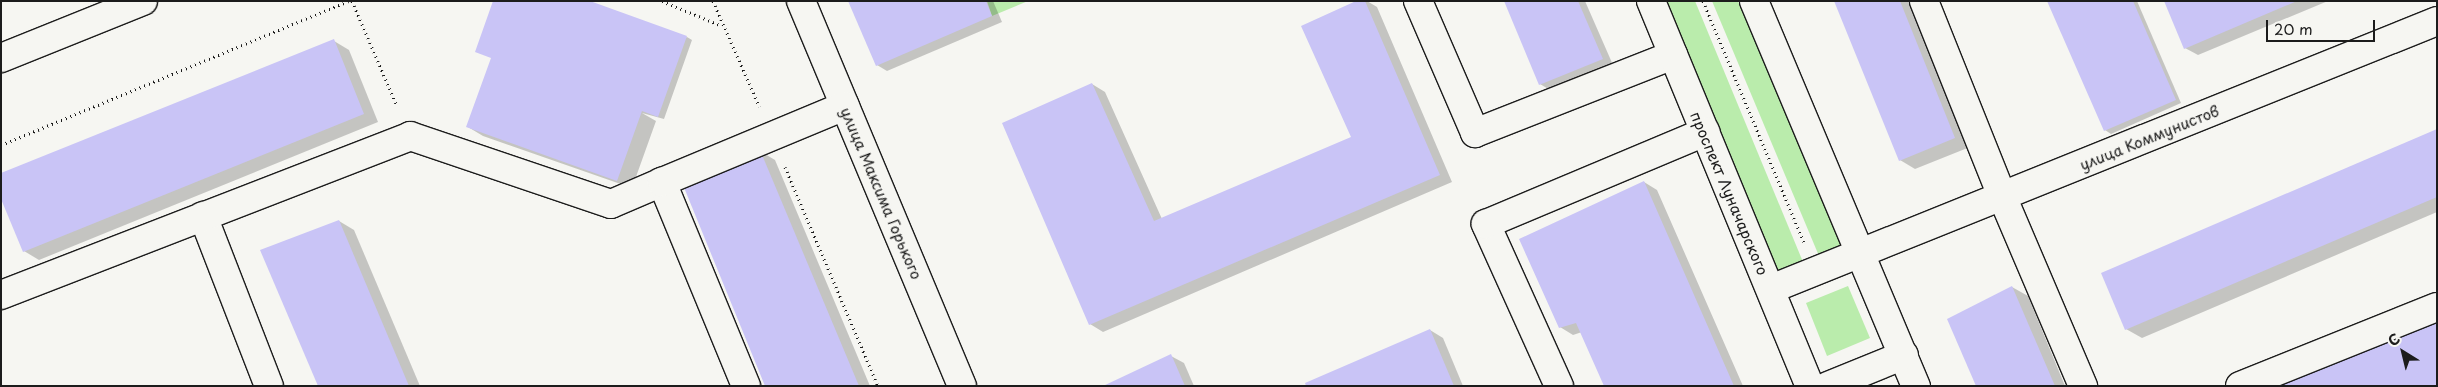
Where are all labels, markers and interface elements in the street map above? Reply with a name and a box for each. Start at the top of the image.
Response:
scale bar [2268,10,2377,42]
text: 20 m [2274,17,2313,40]
street label: улица Коммунистов [2076,101,2222,173]
street label: улица Максима Горького [837,103,927,283]
street label: проспект Луначарского [1687,108,1773,278]
north arrow [2378,327,2428,377]
text: С [2383,328,2404,351]

